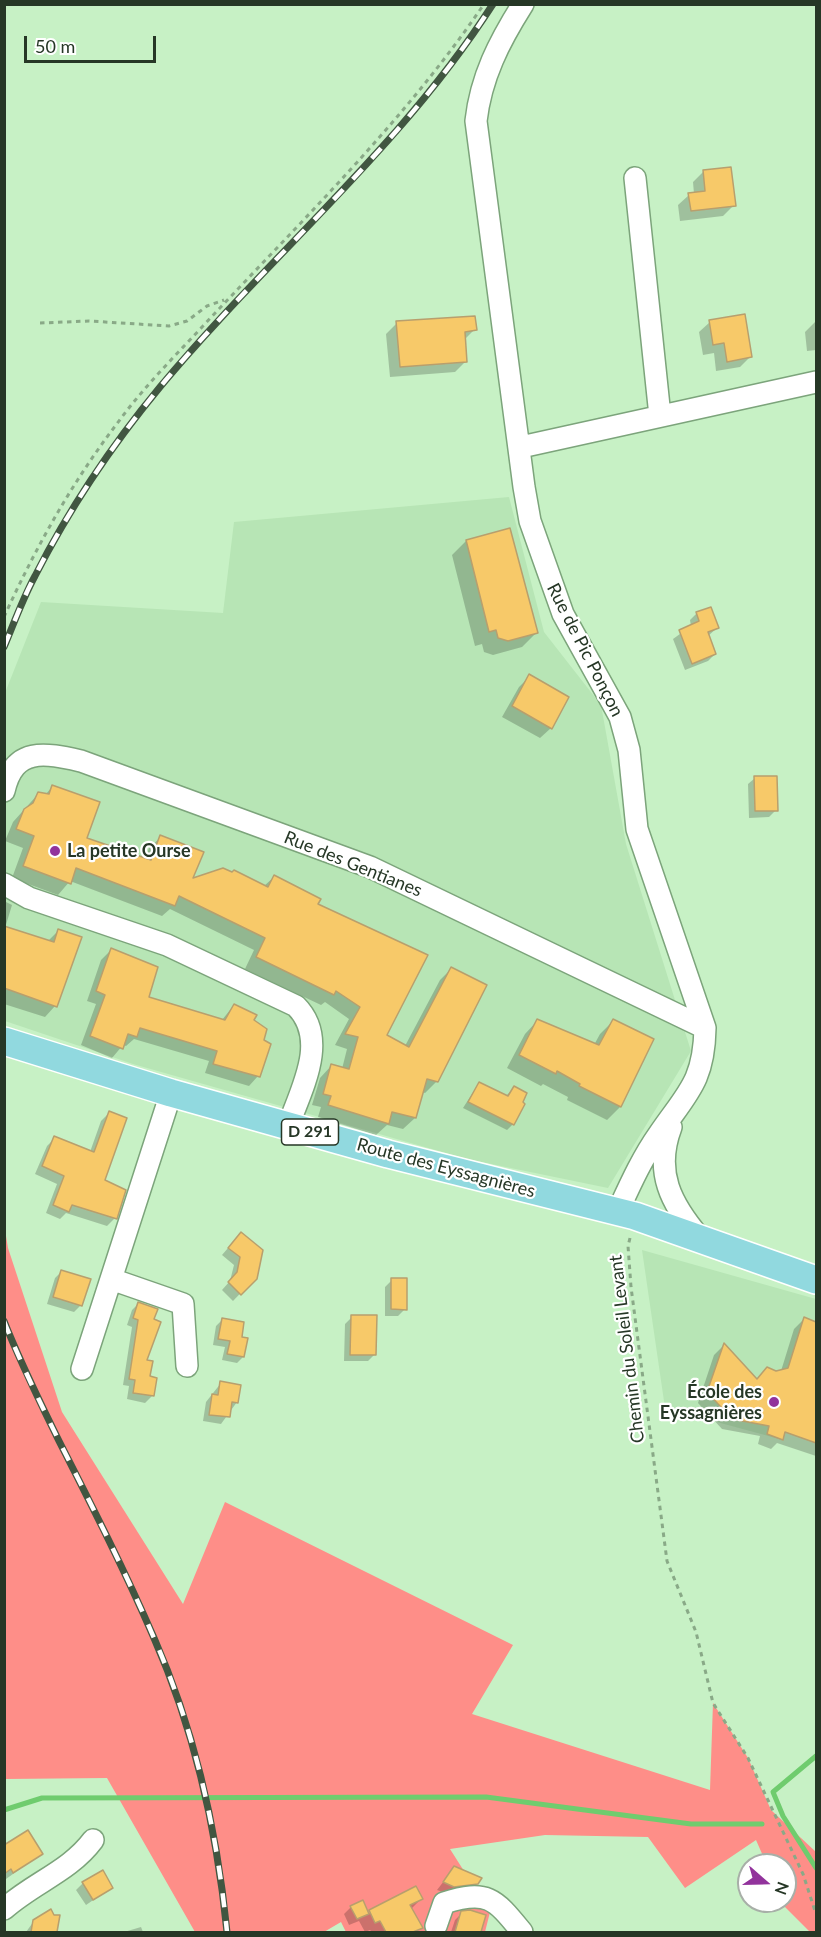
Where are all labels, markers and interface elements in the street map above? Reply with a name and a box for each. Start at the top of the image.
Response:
scale bar [27,24,159,62]
text: 50 m [35,35,75,57]
street label: Rue de Pic Ponçon [542,580,628,720]
street label: Rue des Gentianes [281,826,425,902]
place label: La petite Ourse [67,840,191,862]
marker: La petite Ourse [48,844,62,858]
road number: D 291 [282,1119,338,1145]
street label: Route des Eyssagnières [354,1134,538,1202]
street label: Chemin du Soleil Levant [605,1254,649,1444]
place label: École des Eyssagnières [660,1381,762,1424]
marker: École des Eyssagnières [767,1395,781,1409]
north arrow [737,1853,797,1913]
text: N [771,1880,794,1898]

